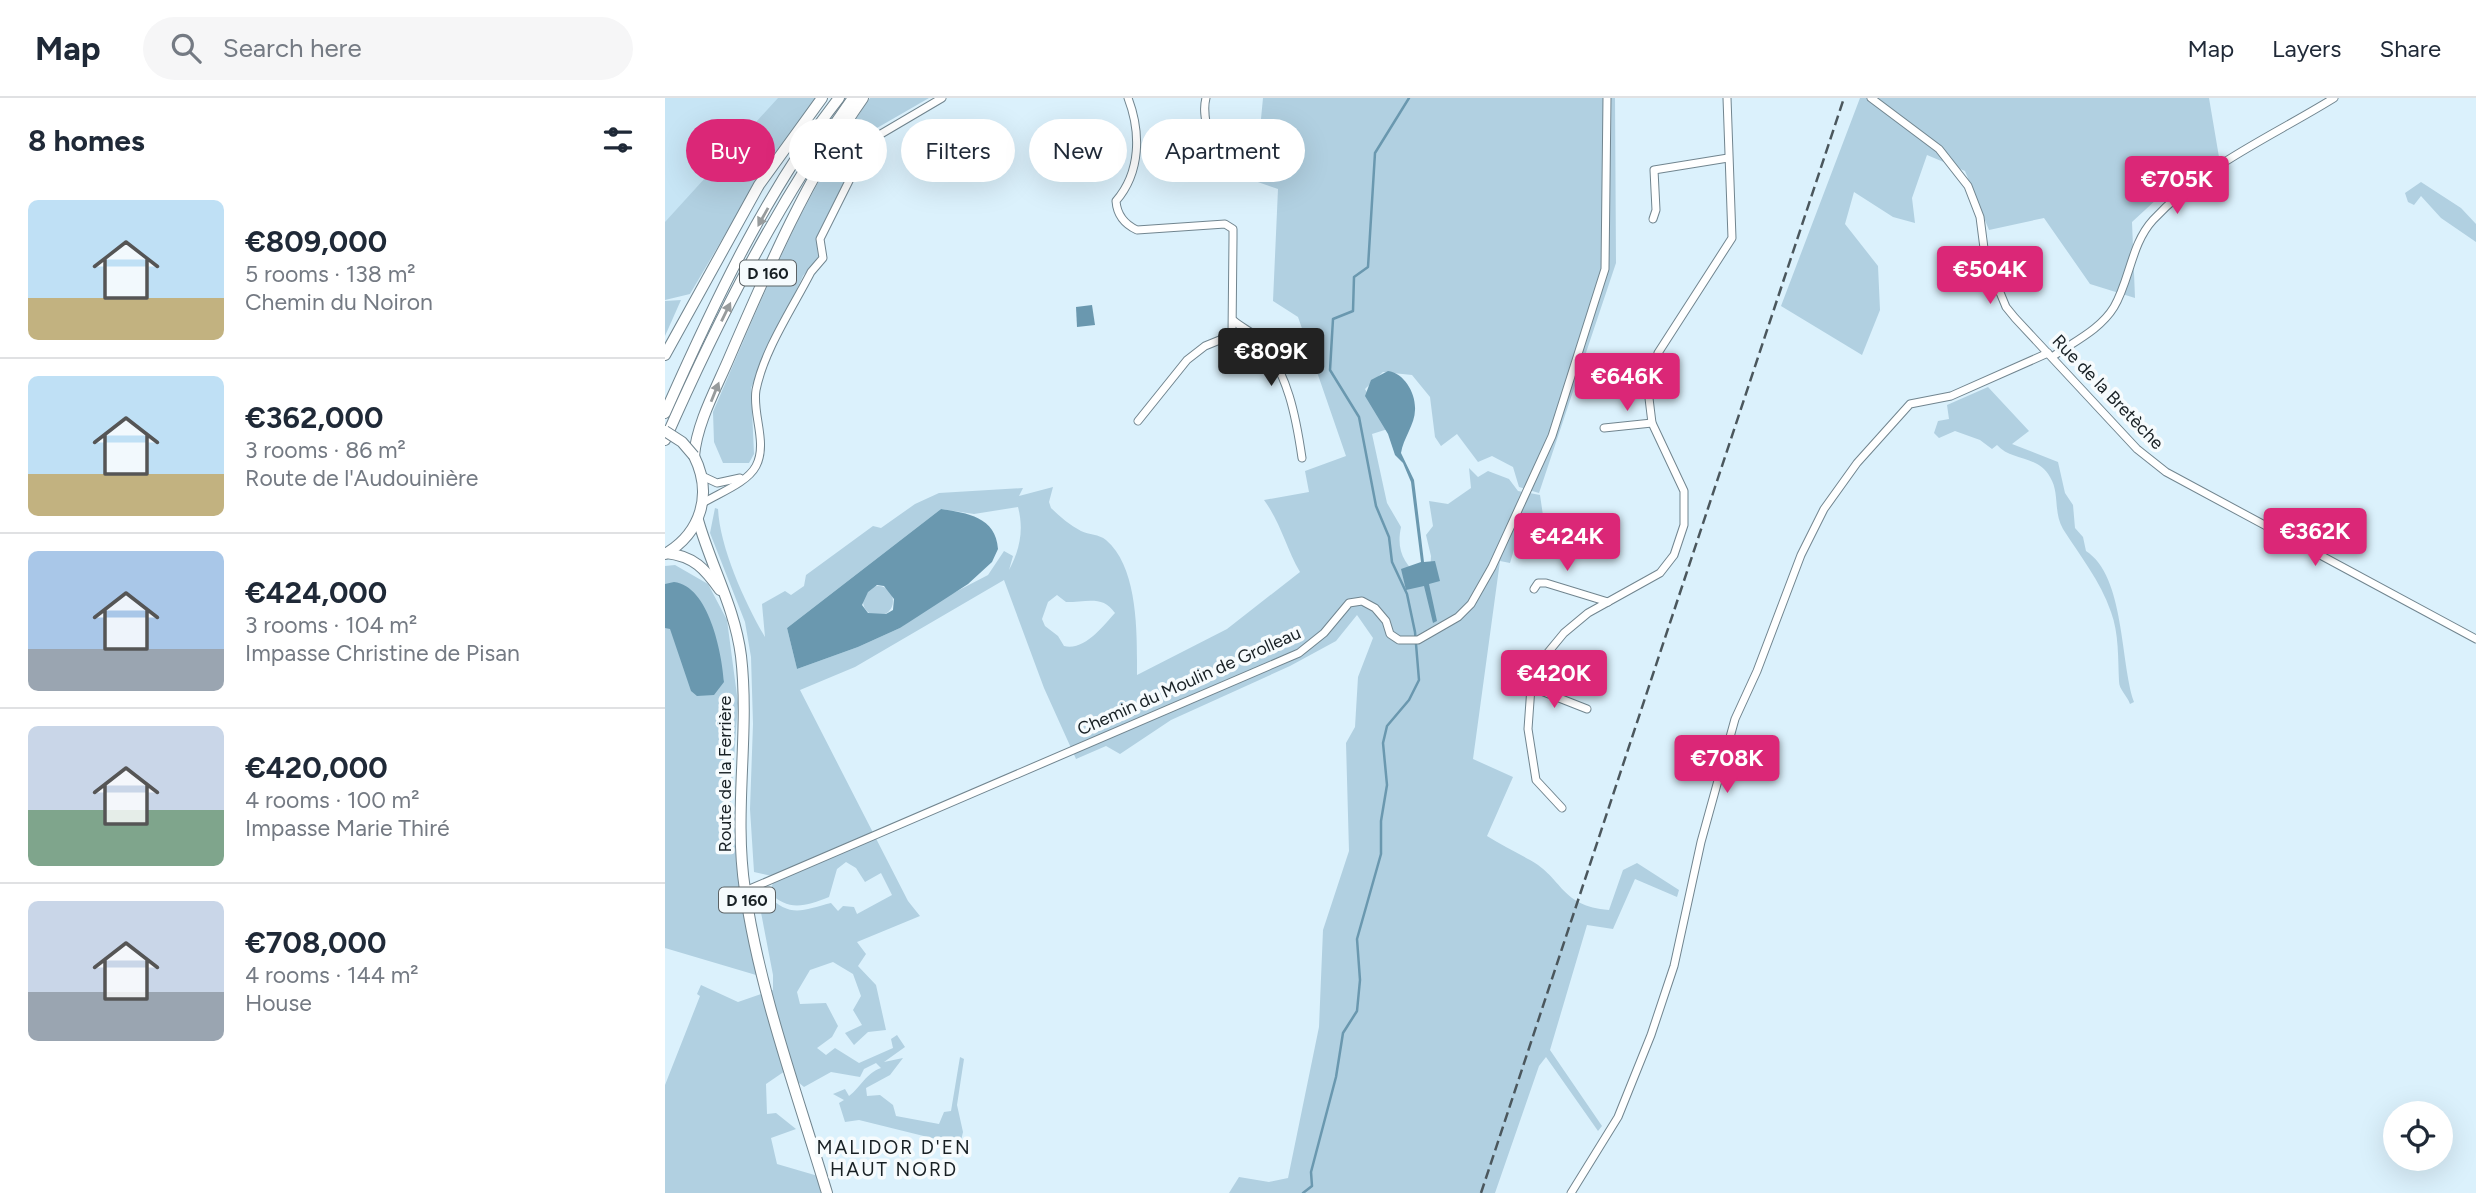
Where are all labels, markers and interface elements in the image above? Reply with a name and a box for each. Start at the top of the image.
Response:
search box [143,17,633,80]
text: Map [35,29,101,68]
icon: search [167,29,205,67]
text: Search here [223,32,362,64]
text: Map [2187,34,2234,63]
text: Layers [2272,34,2341,63]
text: Share [2379,34,2441,63]
chip: Buy [686,119,775,182]
chip: Rent [789,119,887,182]
chip: Filters [901,119,1015,182]
chip: New [1029,119,1127,182]
chip: Apartment [1141,119,1305,182]
icon: filters [599,121,637,159]
text: 8 homes [28,122,145,159]
pin: €705K [2128,156,2226,216]
text: €705K [2141,165,2213,193]
one-way arrow [757,208,769,227]
text: €809,000 [245,223,387,260]
icon: home [84,228,168,312]
pin: €504K [1941,246,2039,306]
text: €504K [1953,255,2027,283]
text: 5 rooms · 138 m² [245,260,416,288]
road number: D 160 [740,260,796,286]
text: Chemin du Noiron [245,288,433,316]
one-way arrow [721,302,732,322]
pin: €809K [1222,328,1320,388]
street label: Rue de la Bretèche [2048,330,2169,454]
text: €809K [1234,337,1308,365]
pin: €646K [1578,354,1676,413]
text: €646K [1591,362,1663,390]
one-way arrow [710,381,721,402]
text: €362,000 [245,399,383,436]
icon: home [84,404,168,488]
text: 3 rooms · 86 m² [245,436,406,464]
text: Route de l'Audouinière [245,464,478,492]
pin: €362K [2266,508,2364,568]
pin: €424K [1518,514,1616,573]
text: €362K [2280,517,2350,545]
text: €424K [1530,522,1604,550]
text: €424,000 [245,574,387,611]
icon: home [84,579,168,663]
text: 3 rooms · 104 m² [245,611,417,639]
street label: Chemin du Moulin de Grolleau [1074,622,1304,740]
text: Impasse Christine de Pisan [245,639,520,667]
pin: €420K [1505,650,1603,710]
text: €420K [1517,659,1591,687]
street label: Route de la Ferrière [714,695,736,852]
pin: €708K [1678,736,1776,795]
text: €708K [1690,744,1764,772]
text: €420,000 [245,749,388,786]
icon: home [84,754,168,838]
text: 4 rooms · 100 m² [245,786,419,814]
text: Impasse Marie Thiré [245,814,450,842]
road number: D 160 [719,888,775,912]
text: €708,000 [245,924,386,961]
icon: home [84,929,168,1013]
text: 4 rooms · 144 m² [245,961,419,989]
text: House [245,989,312,1017]
map controls [2383,1101,2453,1171]
button: locate [2383,1101,2453,1171]
district label: MALIDOR D'EN HAUT NORD [816,1136,972,1181]

